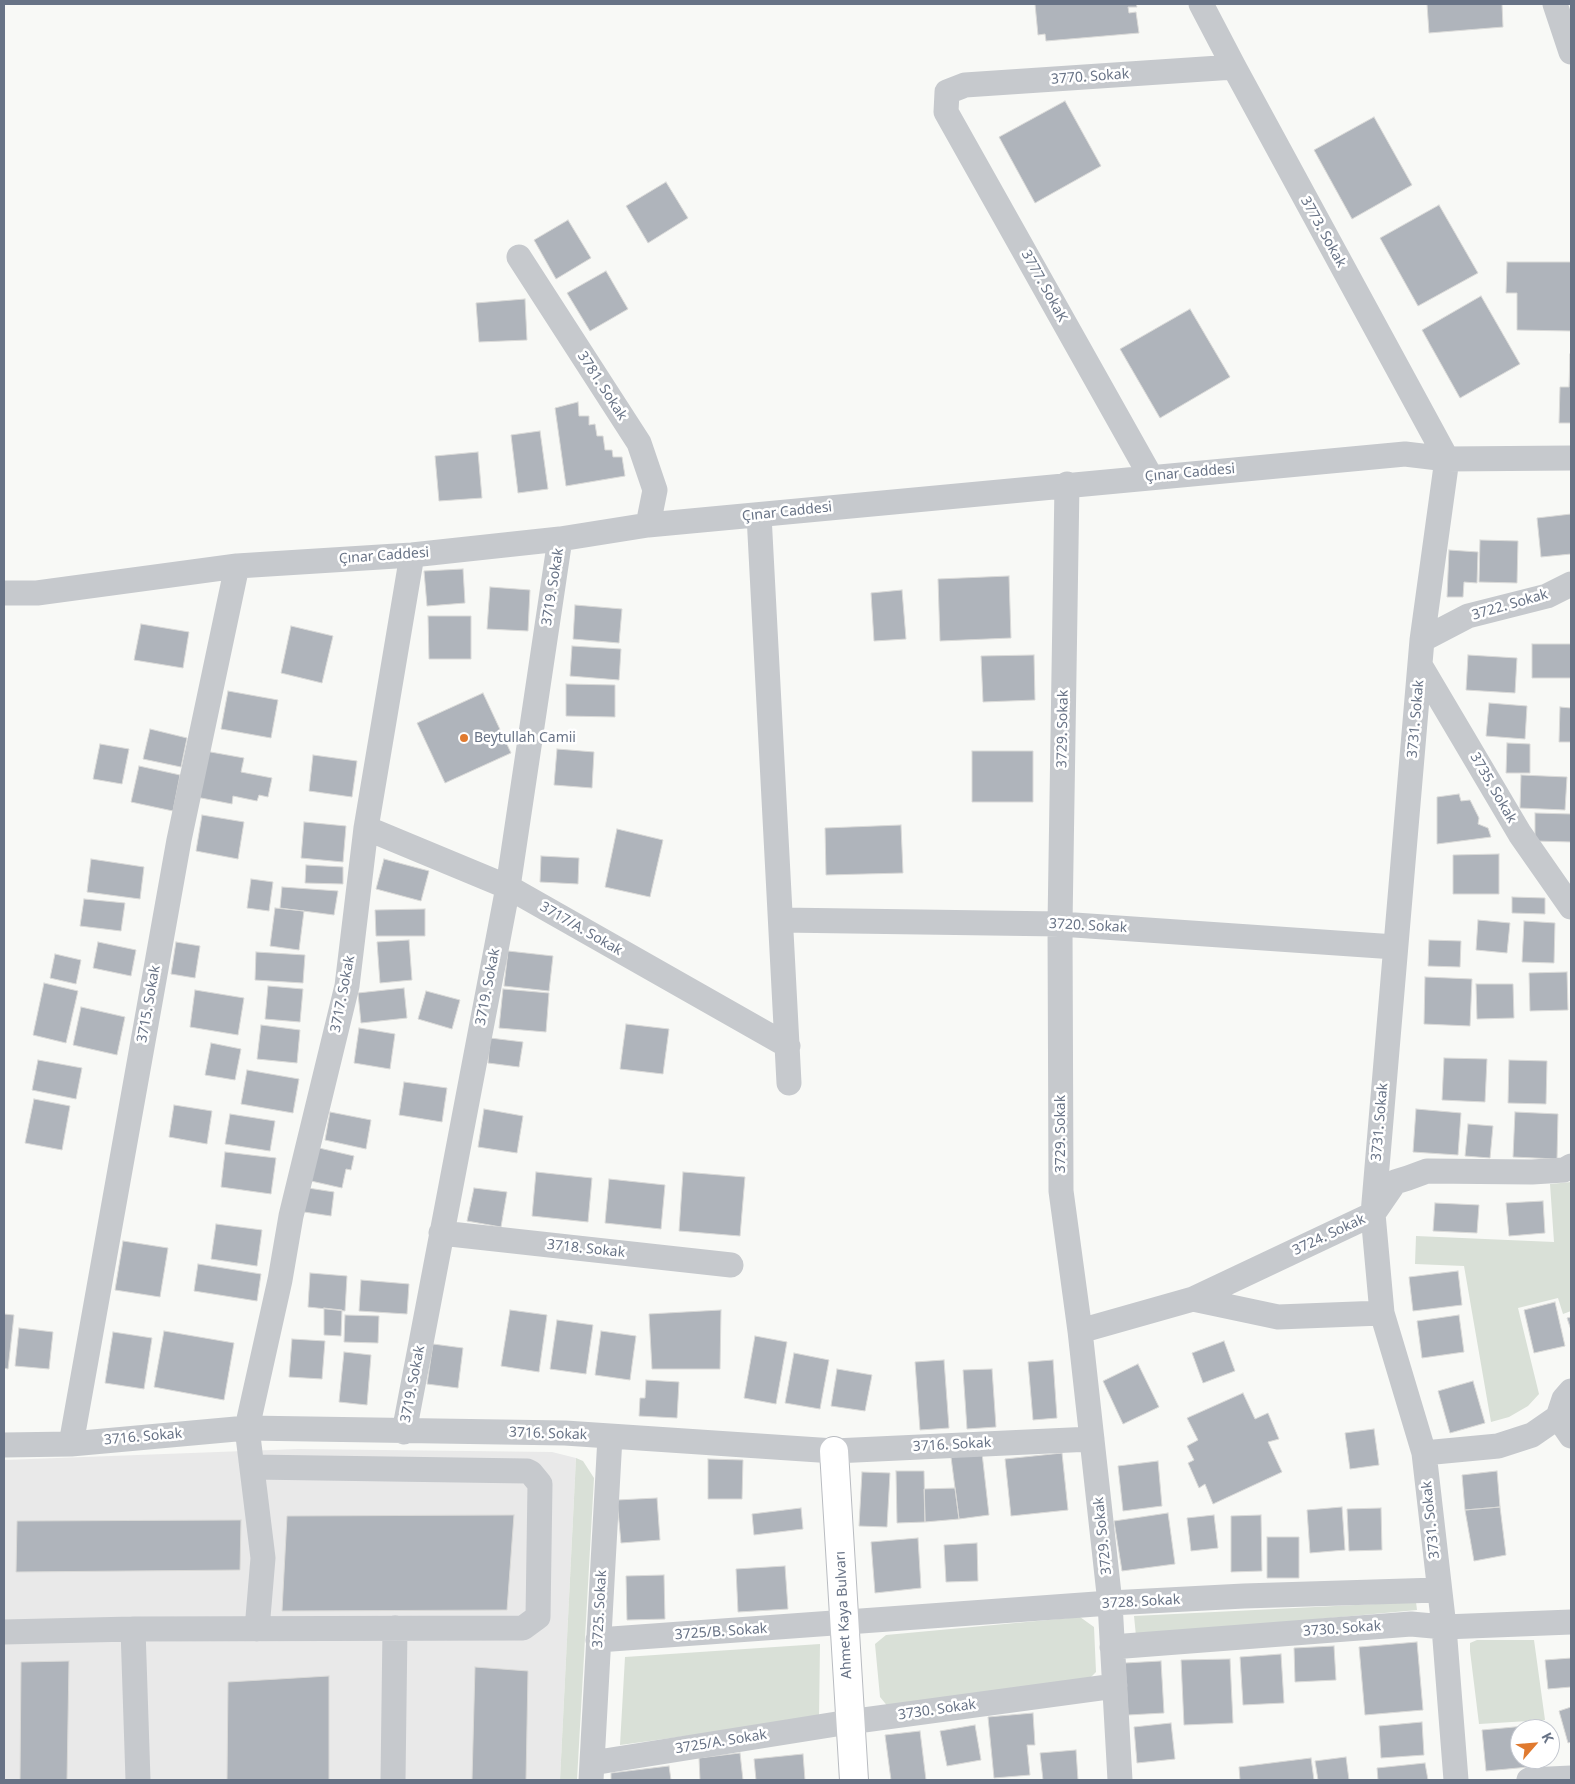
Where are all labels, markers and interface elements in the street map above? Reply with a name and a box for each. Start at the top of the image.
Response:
street label: 3770. Sokak [1050,66,1130,88]
street label: 3773. Sokak [1297,194,1349,270]
street label: 3777. SokaK [1017,247,1071,325]
street label: 3781. Sokak [574,349,630,423]
street label: Çınar Caddesi [1144,461,1236,485]
street label: Çınar Caddesi [741,499,833,525]
street label: Çınar Caddesi [338,544,430,568]
street label: 3719. Sokak [539,547,567,627]
street label: 3722. Sokak [1470,586,1550,624]
street label: 3731. Sokak [1404,679,1428,759]
street label: 3729. Sokak [1054,690,1072,768]
place label: Beytullah Camii [474,730,576,746]
marker: Beytullah Camii [458,732,470,744]
street label: 3735. Sokak [1466,750,1520,826]
street label: 3717/A. Sokak [537,899,625,959]
street label: 3720. Sokak [1048,916,1128,936]
street label: 3719. Sokak [472,947,504,1027]
street label: 3717. Sokak [327,954,359,1034]
street label: 3715. Sokak [134,964,164,1044]
street label: 3731. Sokak [1368,1082,1392,1162]
street label: 3729. Sokak [1053,1095,1069,1173]
street label: 3724. Sokak [1290,1211,1368,1259]
street label: 3718. Sokak [546,1237,626,1261]
street label: 3719. Sokak [397,1344,429,1424]
street label: 3716. Sokak [509,1424,587,1444]
street label: 3716. Sokak [103,1425,183,1449]
street label: 3716. Sokak [912,1435,992,1455]
street label: 3731. Sokak [1419,1480,1443,1560]
street label: 3729. Sokak [1091,1496,1115,1576]
street label: Ahmet Kaya Bulvarı [832,1551,856,1679]
street label: 3725. Sokak [590,1569,610,1649]
street label: 3728. Sokak [1101,1592,1181,1612]
street label: 3730. Sokak [1302,1618,1382,1640]
street label: 3725/B. Sokak [674,1620,768,1644]
street label: 3730. Sokak [897,1696,977,1724]
north arrow [1510,1719,1560,1769]
street label: 3725/A. Sokak [674,1726,768,1758]
text: K [1537,1729,1558,1746]

